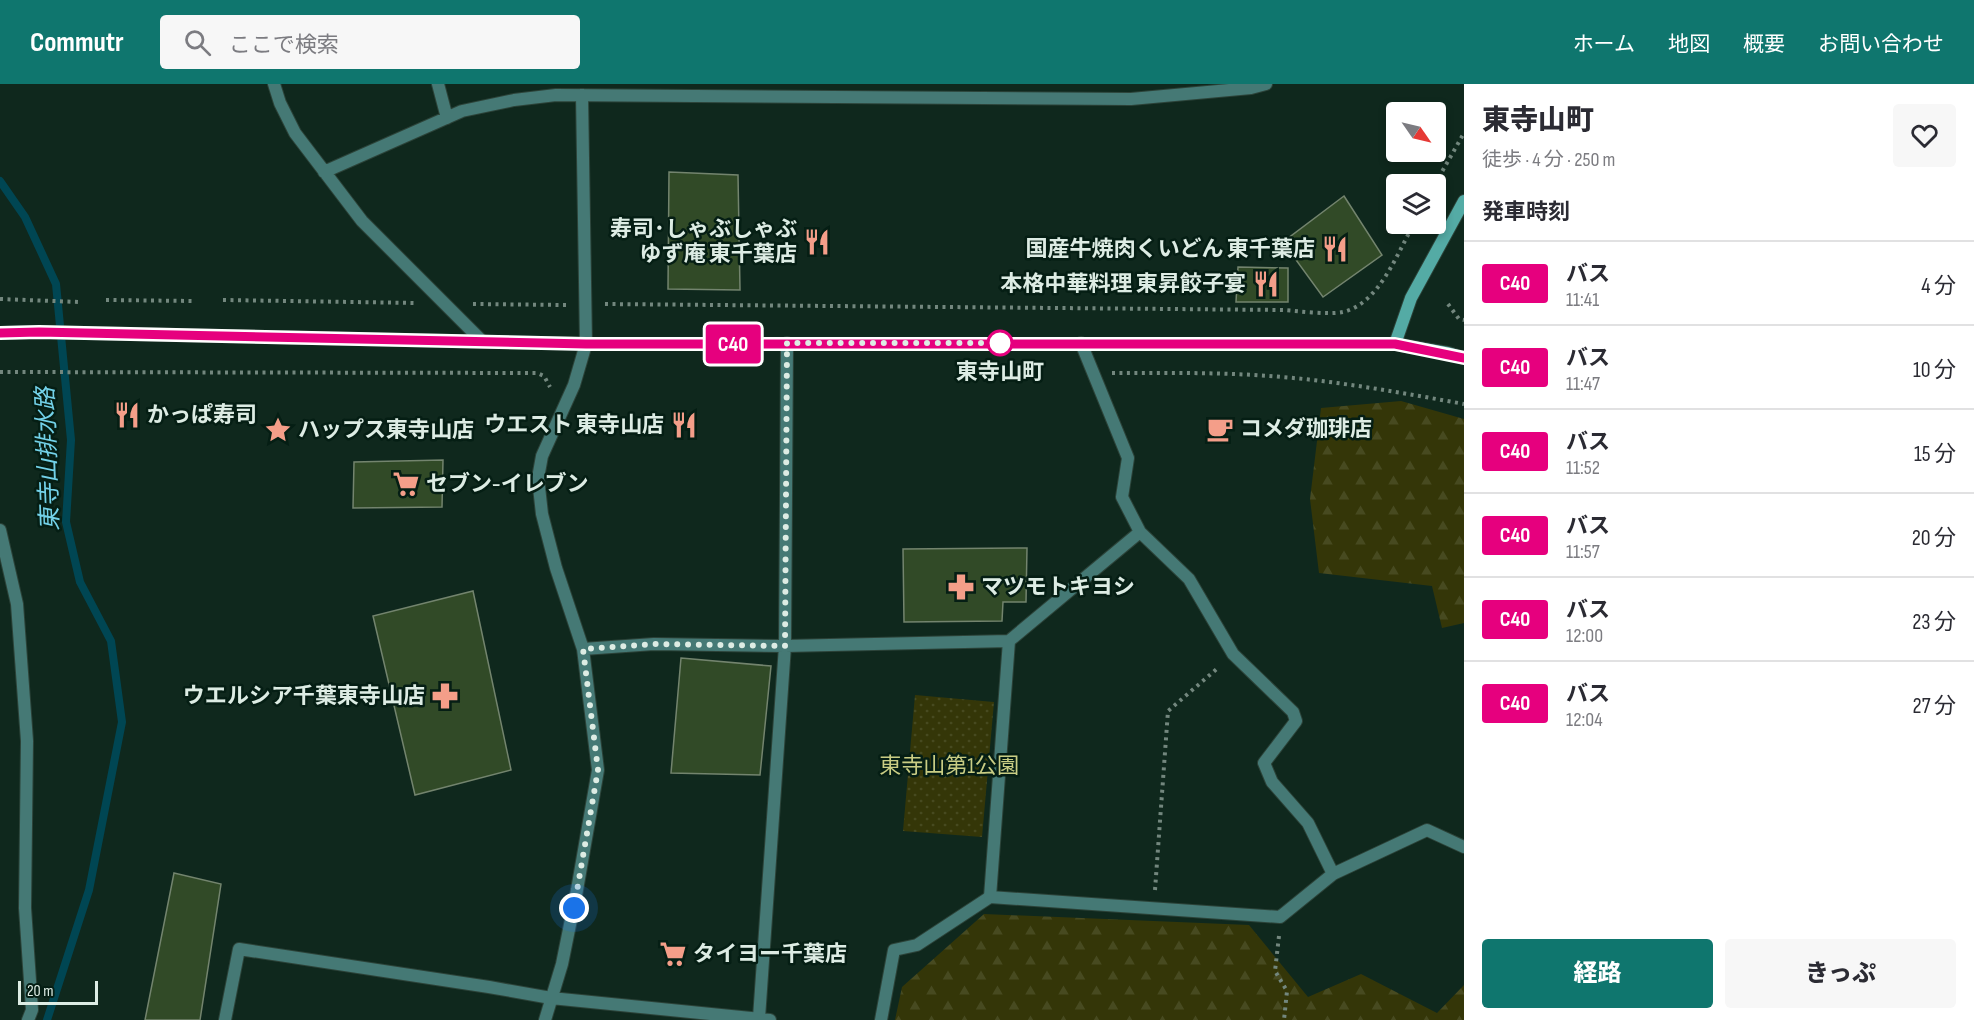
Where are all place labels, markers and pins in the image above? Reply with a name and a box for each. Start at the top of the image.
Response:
place label: 寿司･しゃぶしゃぶ ゆず庵 東千葉店 [610,216,797,268]
restaurant icon: 寿司･しゃぶしゃぶ ゆず庵 東千葉店 [802,227,832,257]
restaurant icon: 国産牛焼肉くいどん 東千葉店 [1320,234,1350,264]
place label: 国産牛焼肉くいどん 東千葉店 [1026,236,1315,263]
restaurant icon: 本格中華料理 東昇餃子宴 [1251,269,1281,299]
place label: 本格中華料理 東昇餃子宴 [1001,271,1246,298]
marker: 東寺山町 [987,330,1013,356]
place label: 東寺山町 [956,359,1044,386]
restaurant icon: かっぱ寿司 [112,400,142,430]
place label: かっぱ寿司 [147,402,257,429]
restaurant icon: ウエスト 東寺山店 [669,410,699,440]
place label: ウエスト 東寺山店 [485,412,664,439]
cafe icon: コメダ珈琲店 [1205,414,1235,444]
place icon: ハップス東寺山店 [263,415,293,445]
place label: コメダ珈琲店 [1240,416,1372,443]
place label: ハップス東寺山店 [298,417,474,444]
supermarket icon: セブン-イレブン [391,469,421,499]
place label: セブン-イレブン [426,471,588,498]
pharmacy icon: マツモトキヨシ [946,572,976,602]
place label: マツモトキヨシ [981,574,1135,601]
pharmacy icon: ウエルシア千葉東寺山店 [430,681,460,711]
place label: ウエルシア千葉東寺山店 [183,683,425,710]
supermarket icon: タイヨー千葉店 [658,939,688,969]
place label: タイヨー千葉店 [693,941,847,968]

